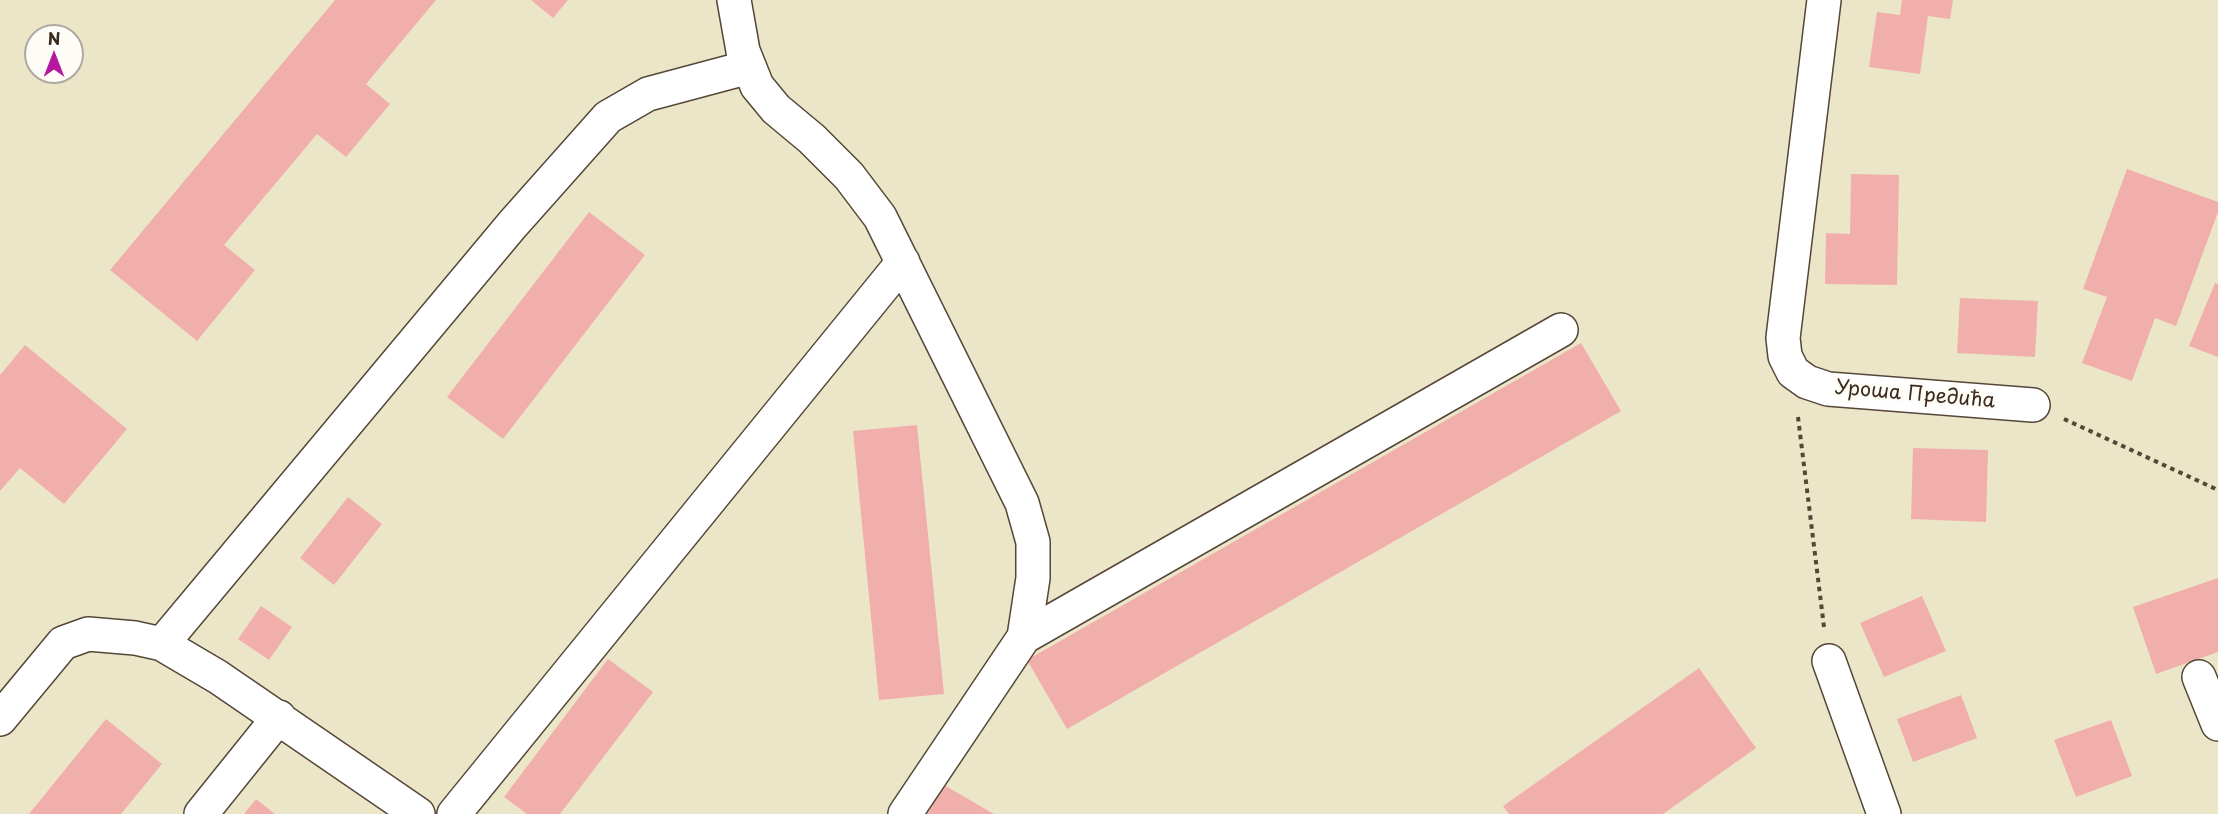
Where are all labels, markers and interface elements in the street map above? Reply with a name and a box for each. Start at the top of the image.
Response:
north arrow [24,24,84,84]
text: N [48,26,60,50]
street label: Уроша Предића [1834,376,1996,414]

